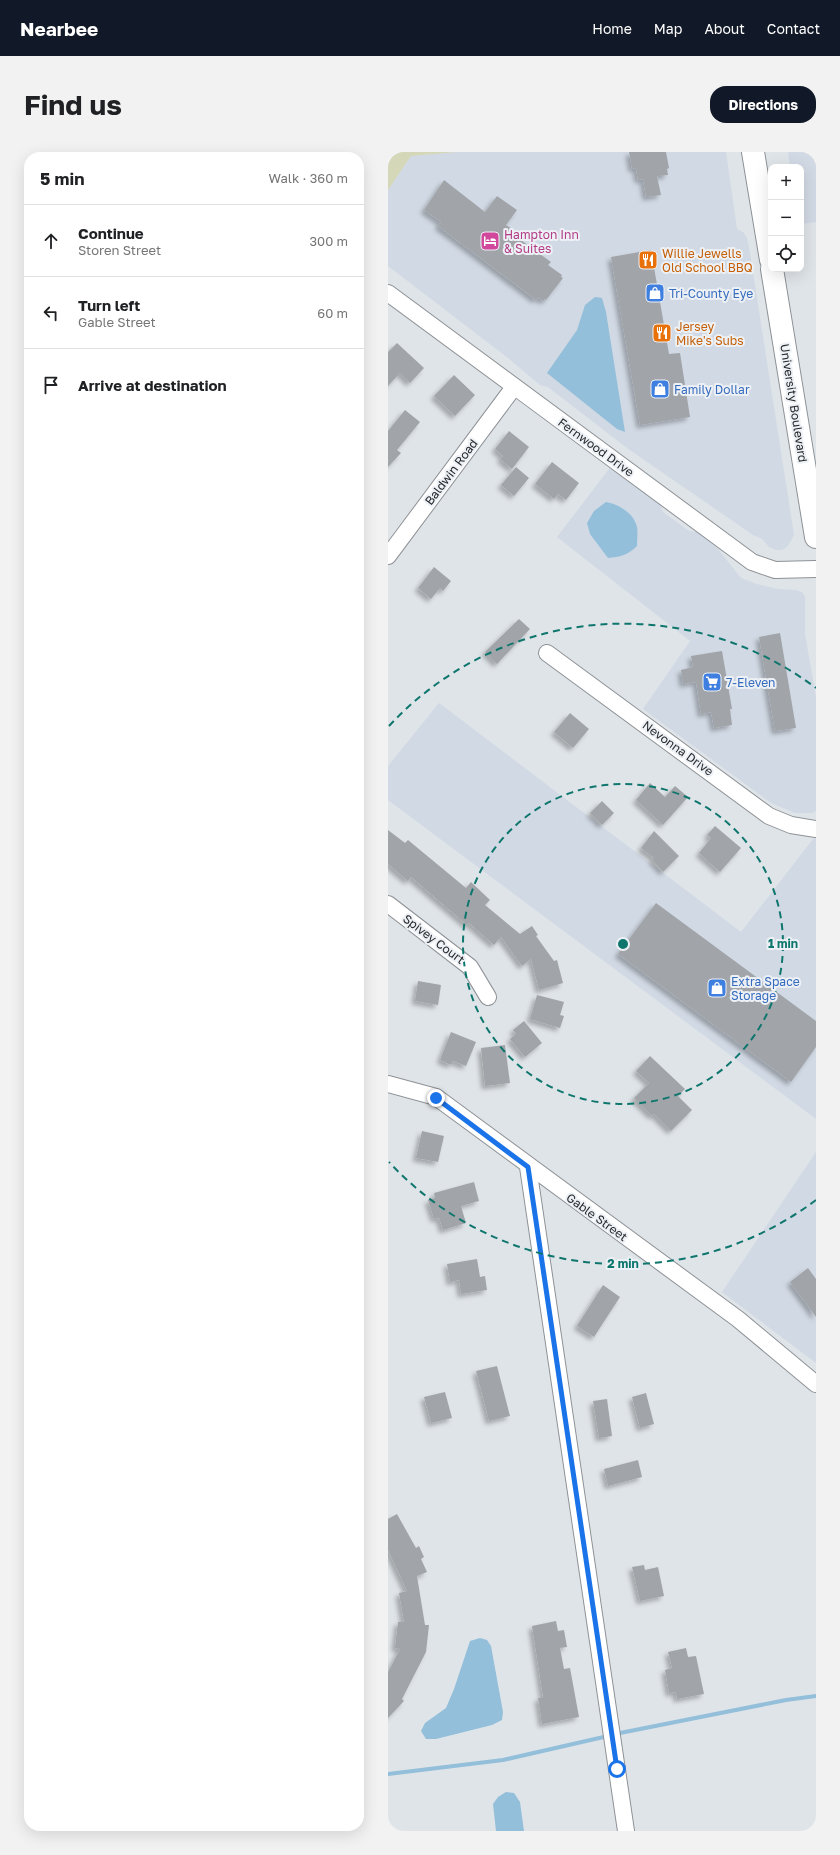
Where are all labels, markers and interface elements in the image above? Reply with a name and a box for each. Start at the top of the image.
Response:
text: Nearbee [20,17,98,40]
text: Home [592,20,632,37]
text: Map [654,20,682,37]
text: About [704,20,745,37]
text: Contact [767,20,820,37]
button: Directions [710,86,816,123]
text: Find us [24,88,122,121]
map controls [768,164,804,272]
button: + [768,164,804,200]
text: 5 min [40,168,84,189]
text: Walk · 360 m [269,170,348,186]
button: − [768,200,804,236]
text: Continue [78,224,144,242]
place label: Hampton Inn & Suites [504,227,579,256]
icon: ahead [40,230,62,252]
hotel icon: Hampton Inn & Suites [479,230,501,252]
text: 300 m [310,233,348,249]
button: locate [768,236,804,272]
text: Storen Street [78,242,161,258]
place label: Willie Jewells Old School BBQ [662,246,753,275]
restaurant icon: Willie Jewells Old School BBQ [637,249,659,271]
shop icon: Tri-County Eye [644,282,666,304]
place label: Tri-County Eye [669,286,753,301]
text: Turn left [78,296,140,314]
icon: left [40,302,62,324]
text: 60 m [317,305,348,321]
text: Gable Street [78,314,156,330]
place label: Jersey Mike's Subs [676,319,744,348]
restaurant icon: Jersey Mike's Subs [651,322,673,344]
street label: University Boulevard [777,343,811,463]
icon: arrive [40,374,62,396]
text: Arrive at destination [78,376,227,394]
shop icon: Family Dollar [649,378,671,400]
place label: Family Dollar [674,382,750,397]
street label: Fernwood Drive [555,414,637,480]
street label: Baldwin Road [421,436,481,508]
supermarket icon: 7-Eleven [701,671,723,693]
place label: 7-Eleven [726,675,776,690]
street label: Nevonna Drive [640,717,716,779]
street label: Spivey Court [400,911,468,967]
text: 1 min [768,936,798,951]
centre of rings [616,937,630,951]
place label: Extra Space Storage [731,974,800,1003]
shop icon: Extra Space Storage [706,977,728,999]
route end [427,1089,445,1107]
street label: Gable Street [564,1190,631,1244]
text: 2 min [607,1256,639,1271]
route start [608,1760,626,1778]

